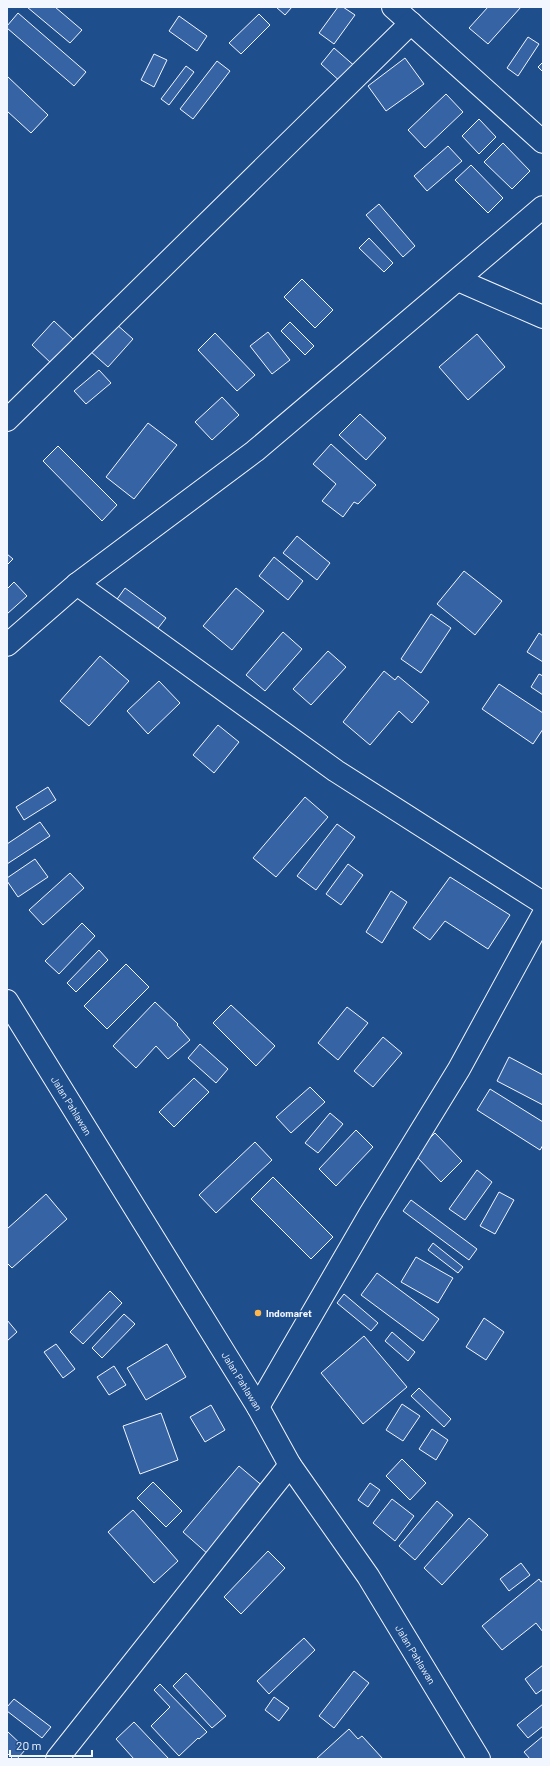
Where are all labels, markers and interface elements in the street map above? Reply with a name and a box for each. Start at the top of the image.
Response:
street label: Jalan Pahlawan [49,1074,94,1137]
place label: Indomaret [266,1307,312,1319]
marker: Indomaret [253,1308,263,1318]
street label: Jalan Pahlawan [219,1349,265,1413]
street label: Jalan Pahlawan [393,1623,438,1686]
scale bar [10,1732,92,1758]
text: 20 m [16,1738,42,1752]

